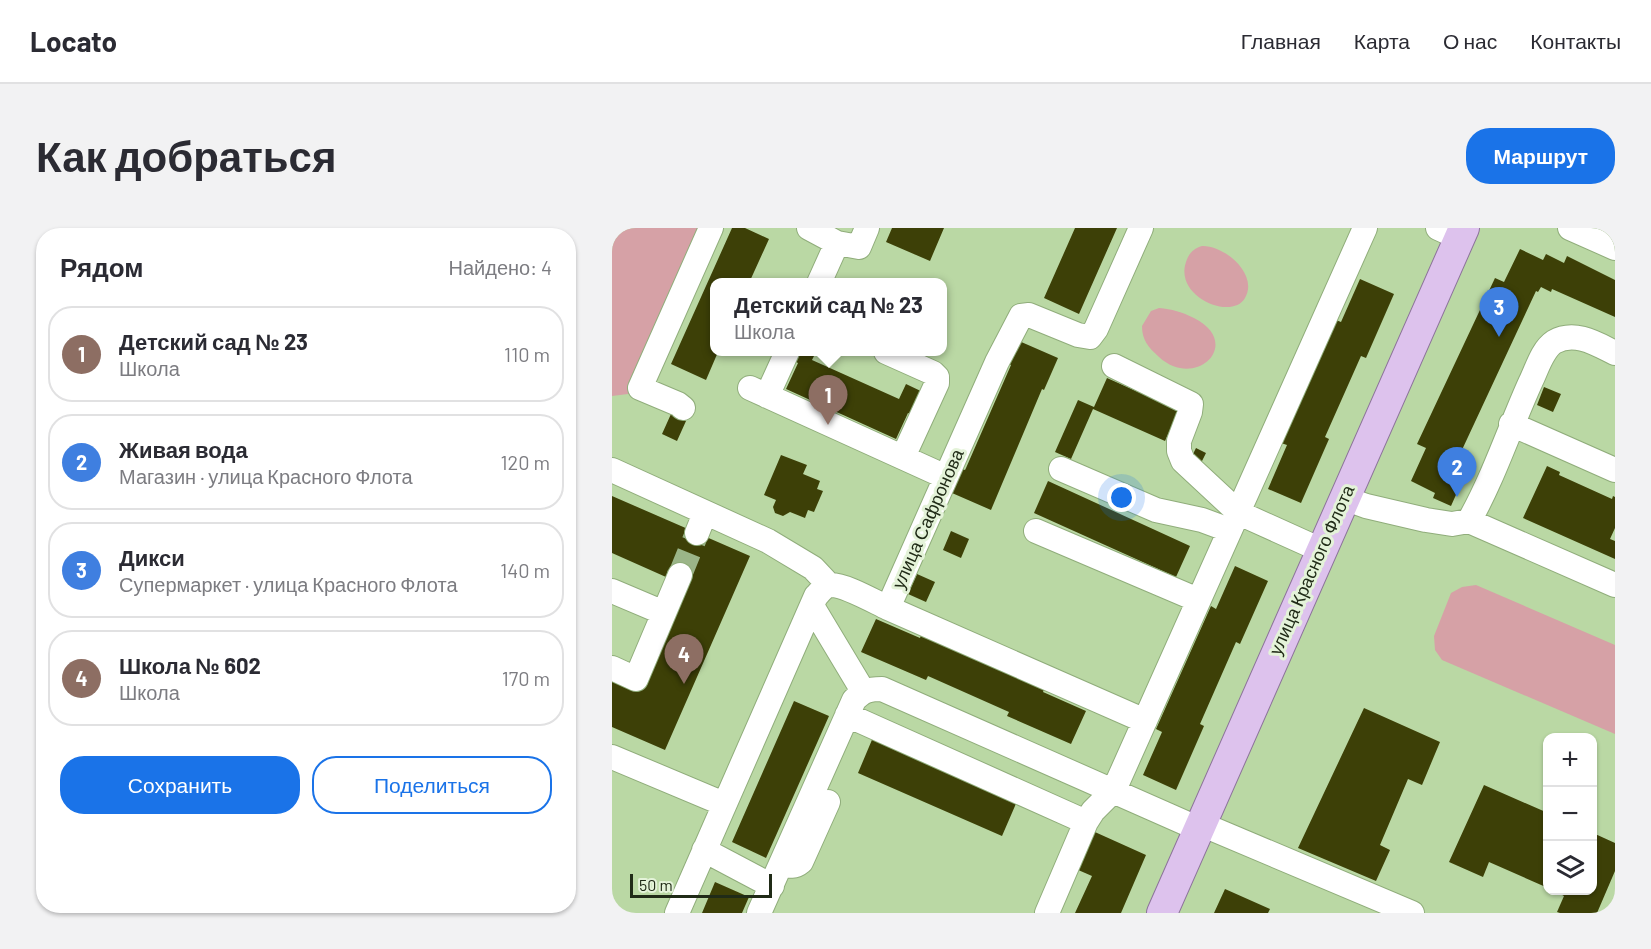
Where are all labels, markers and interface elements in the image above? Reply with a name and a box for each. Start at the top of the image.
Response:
text: Locato [30,24,117,58]
text: Главная [1241,28,1321,53]
text: Карта [1354,28,1410,53]
text: О нас [1443,28,1497,53]
text: Контакты [1530,28,1621,53]
button: Маршрут [1466,128,1615,184]
text: Как добраться [36,130,336,180]
text: Рядом [60,251,143,282]
text: Найдено: 4 [449,255,552,279]
popup [710,278,947,356]
pin: 3 [1480,288,1518,337]
text: Детский сад № 23 [734,291,923,317]
text: Школа [734,319,795,343]
text: Детский сад № 23 [119,328,308,354]
text: 1 [78,342,85,366]
text: 110 m [504,342,550,366]
text: Школа [119,356,180,380]
pin: 1 [808,376,848,425]
text: Живая вода [119,436,248,462]
street label: улица Сафронова [886,444,968,592]
pin: 2 [1438,448,1476,497]
text: 2 [76,450,87,474]
text: 120 m [500,450,550,474]
text: Магазин · улица Красного Флота [119,464,413,488]
street label: улица Красного Флота [1264,480,1359,658]
your location [1107,483,1136,512]
text: Дикси [119,544,185,570]
text: 3 [76,558,87,582]
text: 140 m [500,558,550,582]
text: Супермаркет · улица Красного Флота [119,572,458,596]
pin: 4 [664,634,704,684]
text: Школа № 602 [119,652,261,678]
text: 4 [75,666,88,690]
text: 170 m [502,666,550,690]
text: Школа [119,680,180,704]
map controls [1543,733,1597,895]
button: + [1543,733,1597,787]
button: Сохранить [60,756,300,814]
button: Поделиться [312,756,552,814]
button: − [1543,787,1597,841]
button: layers [1543,841,1597,895]
scale bar [630,871,772,898]
text: 50 m [639,875,673,894]

